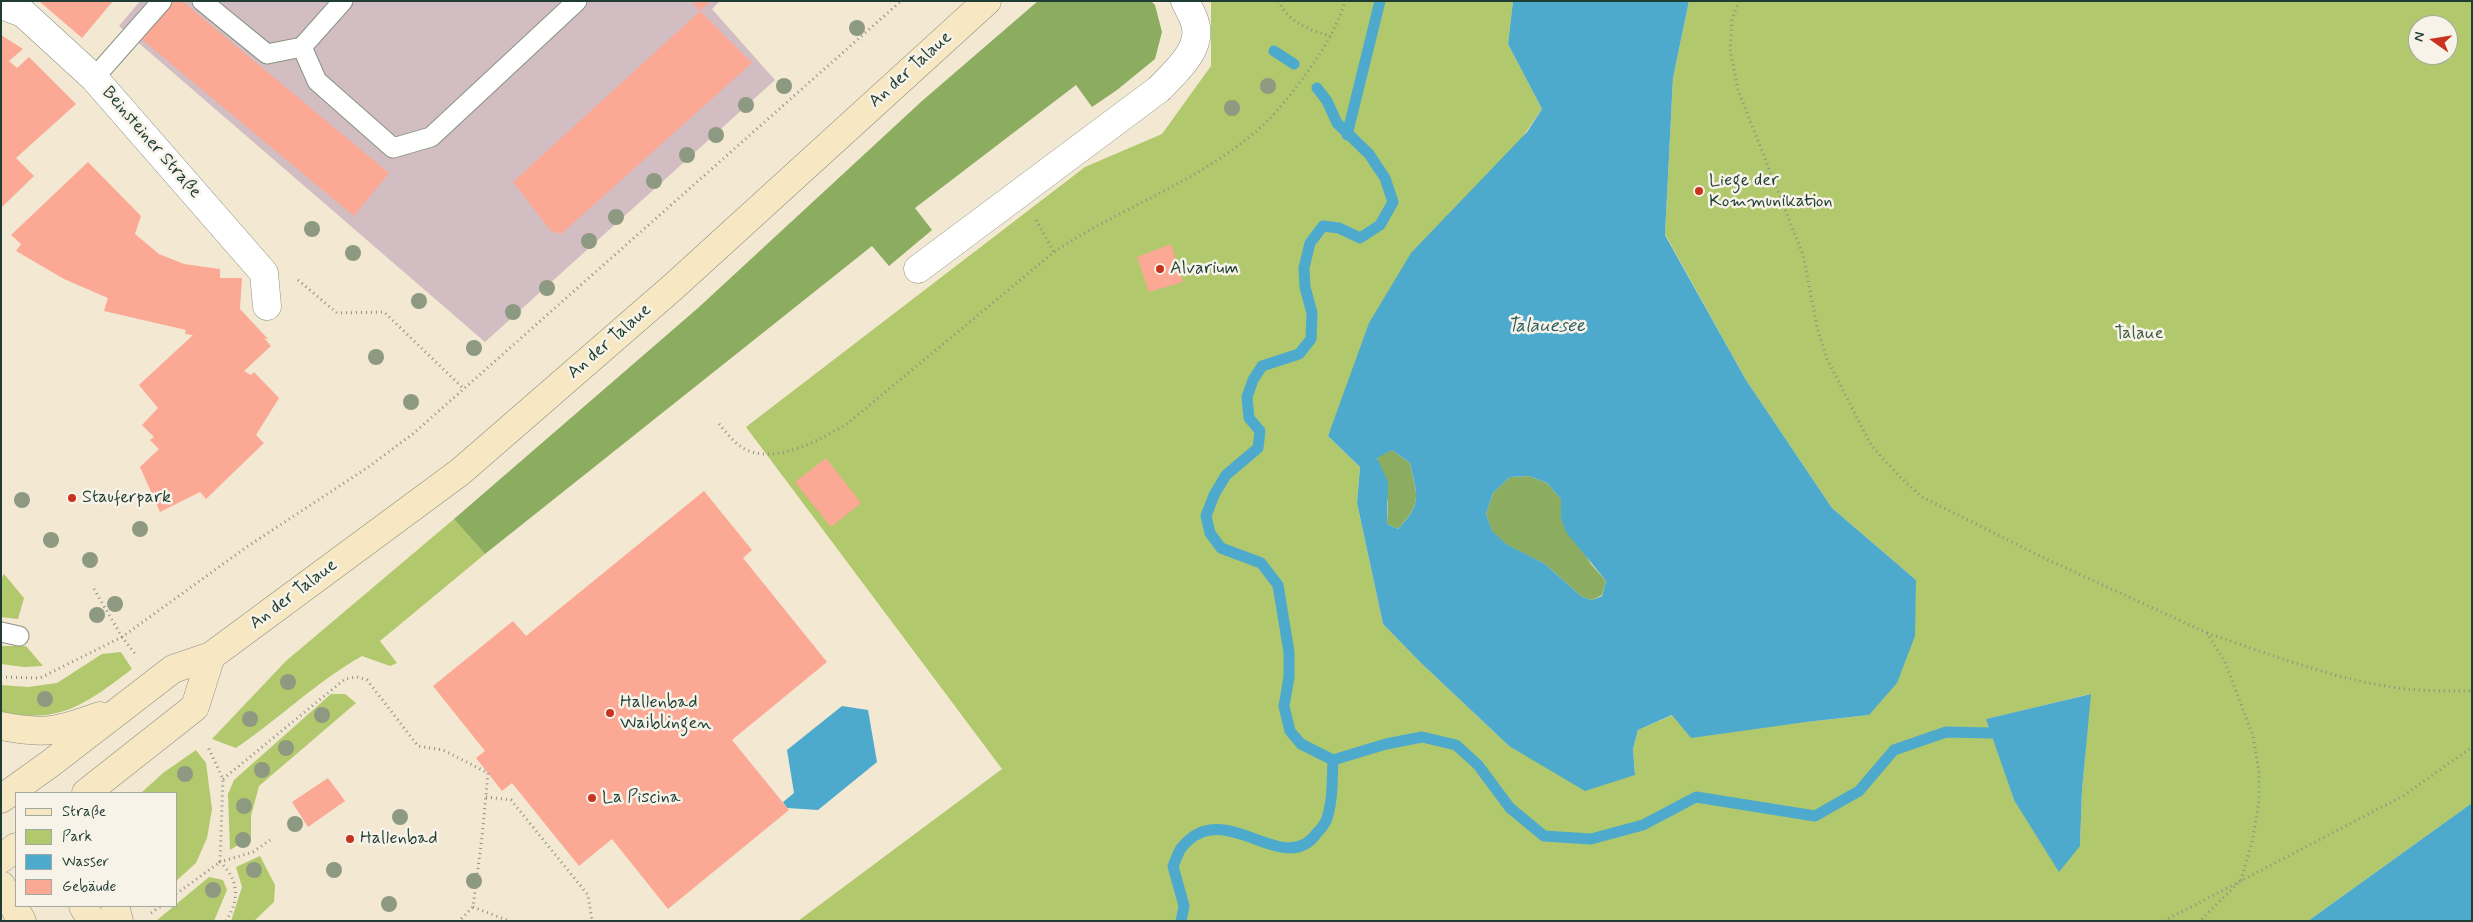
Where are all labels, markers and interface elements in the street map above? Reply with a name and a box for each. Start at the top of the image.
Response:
north arrow [2408,15,2458,65]
street label: An der Talaue [865,27,957,113]
text: N [2410,30,2429,43]
street label: Beinsteiner Straße [97,83,205,203]
place label: Liege der Kommunikation [1709,170,1833,212]
marker: Liege der Kommunikation [1693,185,1705,197]
place label: Alvarium [1170,258,1239,280]
marker: Alvarium [1154,263,1166,275]
street label: An der Talaue [564,300,656,384]
water label: Talauesee [1507,316,1585,338]
park label: Talaue [2114,323,2164,345]
place label: Stauferpark [82,487,171,509]
marker: Stauferpark [66,492,78,504]
street label: An der Talaue [246,555,342,635]
place label: Hallenbad Waiblingen [620,692,711,734]
marker: Hallenbad Waiblingen [604,707,616,719]
place label: La Piscina [602,787,681,809]
legend [15,792,178,907]
marker: La Piscina [586,792,598,804]
text: Straße [62,802,106,822]
text: Park [62,827,92,847]
place label: Hallenbad [360,828,438,850]
marker: Hallenbad [344,833,356,845]
text: Wasser [62,852,109,872]
text: Gebäude [62,877,116,897]

